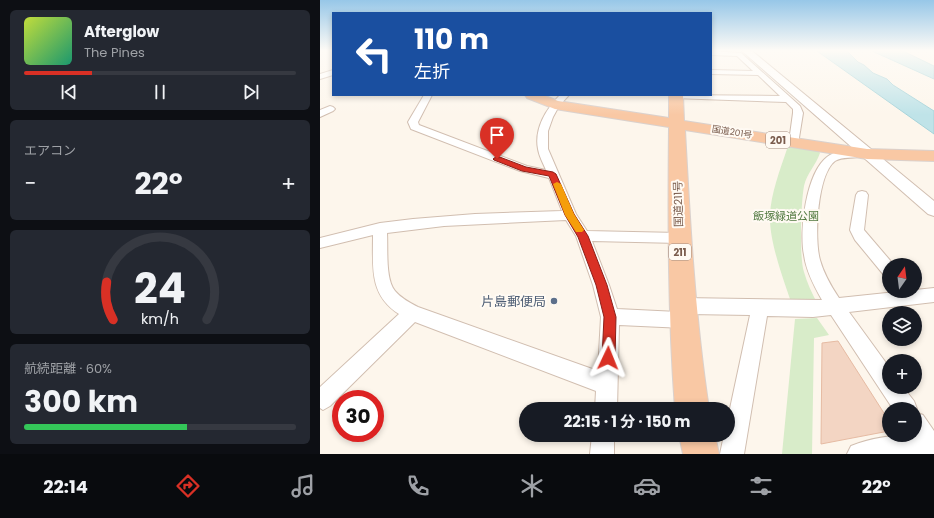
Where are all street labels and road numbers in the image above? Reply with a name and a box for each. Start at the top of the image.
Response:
street label: 国道201号 [711,123,753,141]
road number: 201 [766,132,790,148]
street label: 国道211号 [670,181,686,227]
road number: 211 [669,244,691,260]

